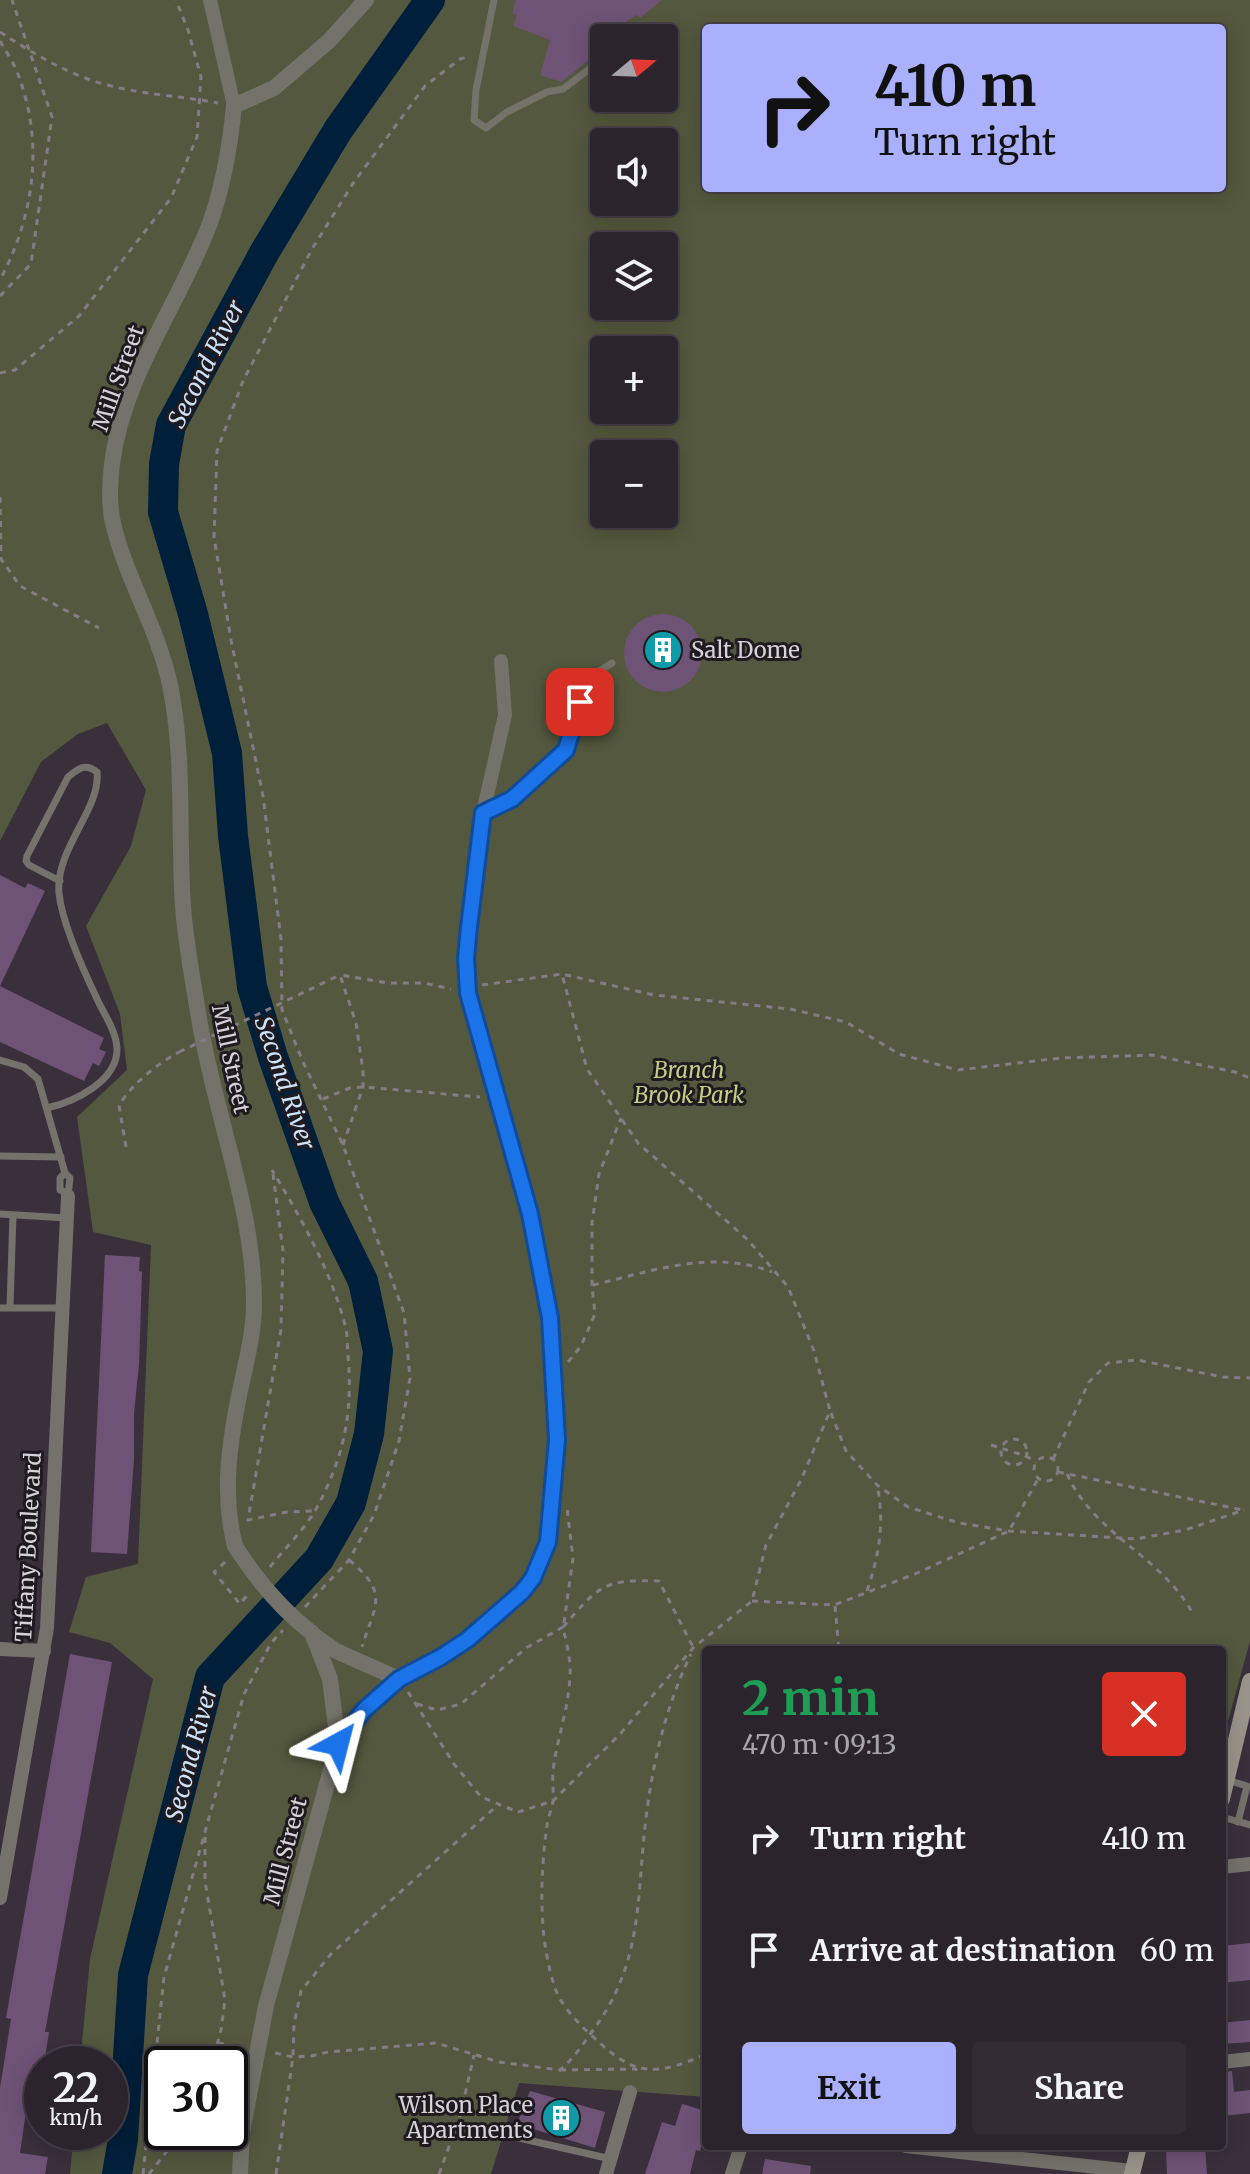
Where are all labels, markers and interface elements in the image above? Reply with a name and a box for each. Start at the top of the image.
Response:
north arrow [590,24,678,112]
map controls [590,24,678,528]
text: 410 m [874,51,1036,121]
icon: right [742,56,846,160]
text: Turn right [874,120,1056,165]
button: sound [590,128,678,216]
button: layers [590,232,678,320]
water label: Second River [161,294,252,433]
street label: Mill Street [86,321,150,435]
button: + [590,336,678,424]
button: − [590,440,678,528]
building icon: Salt Dome [642,629,684,671]
place label: Salt Dome [691,636,800,664]
pin [546,668,614,736]
icon: arrive [558,680,602,724]
street label: Mill Street [206,1002,256,1116]
water label: Second River [248,1012,323,1155]
park label: Branch Brook Park [634,1056,744,1109]
street label: Tiffany Boulevard [9,1451,47,1643]
text: 2 min [742,1668,879,1728]
button: close [1102,1672,1186,1756]
water label: Second River [158,1682,224,1825]
position arrow [296,1702,380,1786]
text: 470 m · 09:13 [742,1728,897,1761]
street label: Mill Street [257,1794,313,1908]
icon: right [742,1816,786,1860]
text: Turn right [810,1819,966,1857]
text: 410 m [1101,1819,1186,1857]
icon: arrive [742,1928,786,1972]
text: Arrive at destination [810,1931,1116,1969]
text: 60 m [1140,1931,1214,1969]
button: Exit [742,2042,956,2134]
button: Share [972,2042,1186,2134]
speed limit sign: 30 [144,2046,248,2150]
text: 22 [53,2063,99,2113]
place label: Wilson Place Apartments [398,2091,533,2144]
building icon: Wilson Place Apartments [540,2097,582,2139]
text: km/h [50,2105,102,2130]

